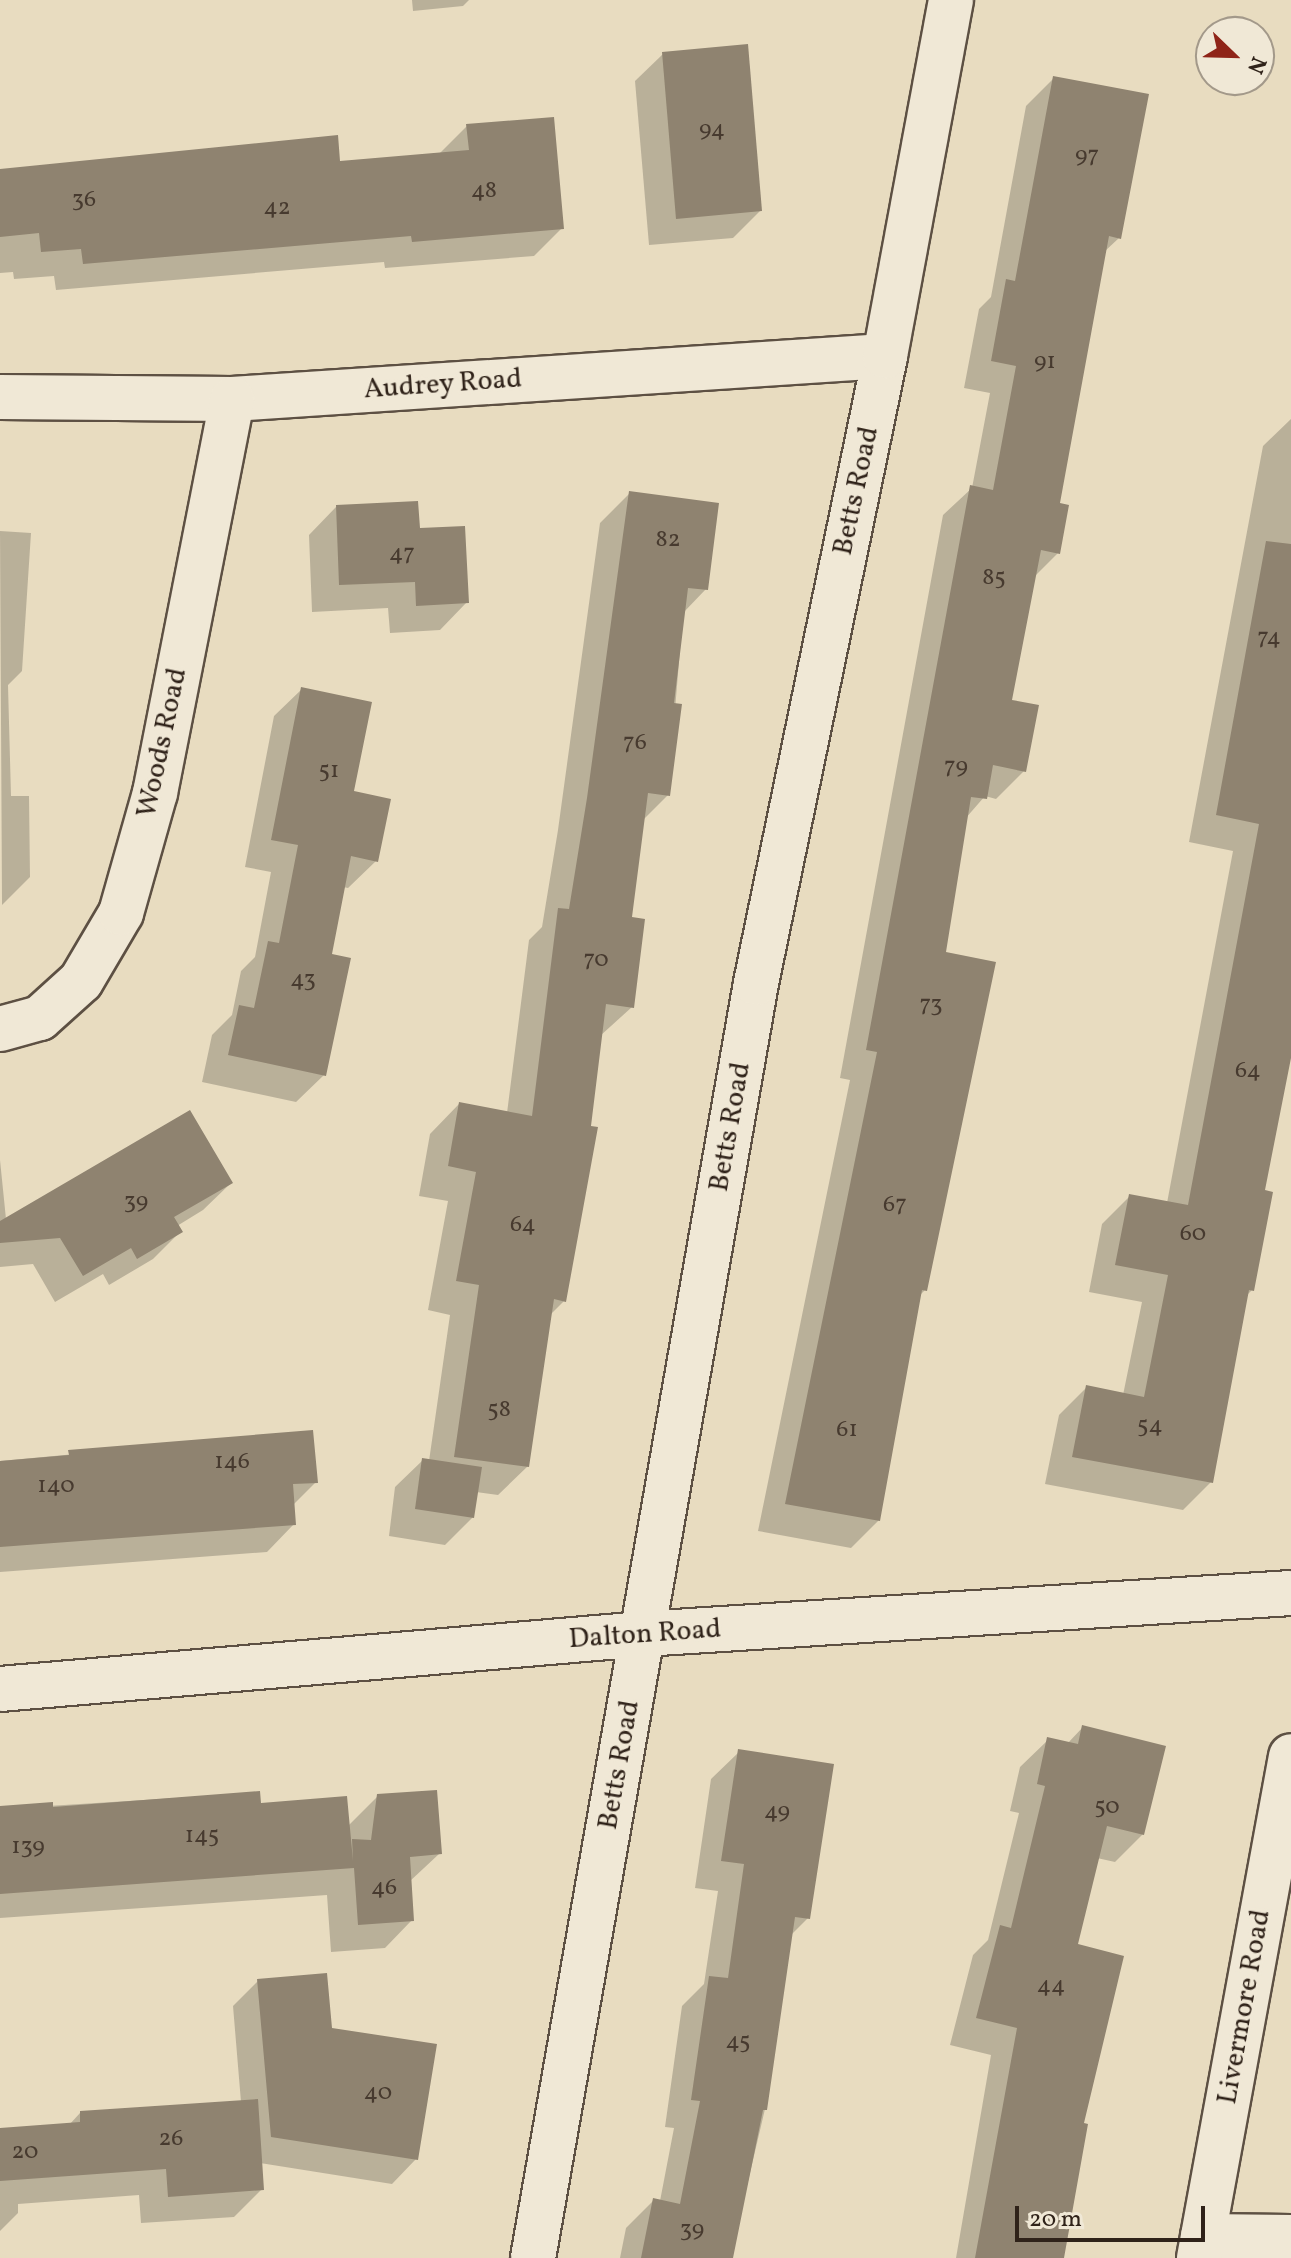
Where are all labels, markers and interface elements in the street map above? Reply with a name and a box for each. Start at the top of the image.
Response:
north arrow [1195,16,1275,96]
text: N [1238,51,1273,78]
house number: 94 [699,117,725,145]
house number: 97 [1075,143,1099,171]
house number: 48 [471,178,497,206]
house number: 36 [72,187,96,215]
house number: 42 [263,195,291,223]
house number: 91 [1034,349,1056,377]
street label: Audrey Road [362,363,524,407]
street label: Betts Road [827,423,887,559]
house number: 82 [655,527,681,555]
house number: 47 [389,541,415,569]
house number: 85 [982,565,1006,593]
house number: 74 [1257,625,1281,653]
street label: Woods Road [131,665,195,821]
house number: 76 [623,730,647,758]
house number: 79 [944,754,968,782]
house number: 51 [319,758,339,786]
house number: 70 [583,947,609,975]
house number: 43 [290,967,316,995]
house number: 73 [919,992,943,1020]
house number: 64 [1235,1058,1261,1086]
street label: Betts Road [703,1060,759,1194]
house number: 39 [124,1189,148,1217]
house number: 67 [883,1192,907,1220]
house number: 64 [510,1212,536,1240]
house number: 60 [1180,1221,1206,1249]
house number: 58 [487,1397,511,1425]
house number: 54 [1137,1413,1163,1441]
house number: 61 [836,1417,858,1445]
house number: 146 [214,1449,250,1477]
house number: 140 [37,1473,75,1501]
street label: Dalton Road [568,1613,722,1657]
street label: Betts Road [592,1698,648,1832]
house number: 50 [1094,1794,1120,1822]
house number: 49 [764,1799,790,1827]
house number: 145 [185,1823,219,1851]
house number: 139 [11,1834,45,1862]
house number: 46 [371,1875,397,1903]
street label: Livermore Road [1211,1907,1279,2107]
house number: 44 [1037,1973,1065,2001]
house number: 45 [725,2029,751,2057]
house number: 40 [364,2080,392,2108]
house number: 26 [158,2126,184,2154]
house number: 20 [11,2139,39,2167]
scale bar [1019,2190,1209,2240]
text: 20 m [1029,2203,1082,2237]
house number: 39 [680,2217,704,2245]

